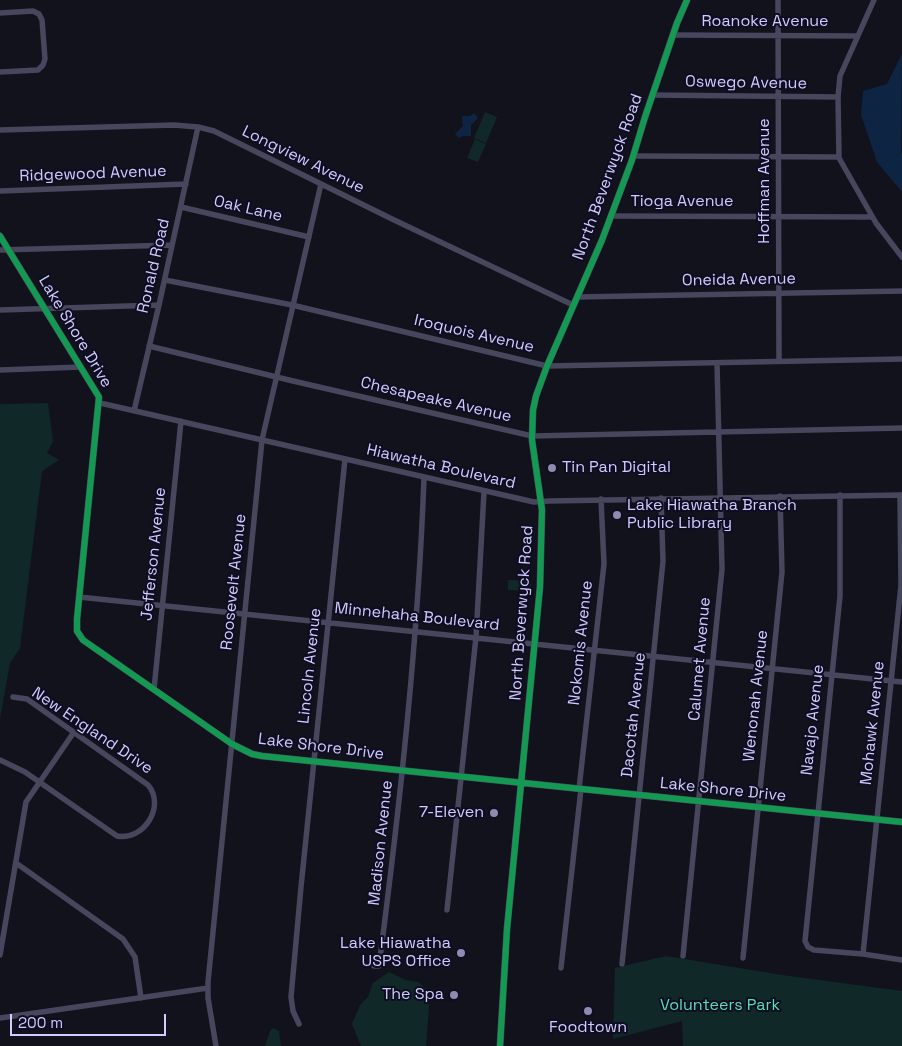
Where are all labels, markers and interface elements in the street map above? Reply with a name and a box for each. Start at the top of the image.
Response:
street label: Roanoke Avenue [701,12,829,32]
street label: Oswego Avenue [685,72,807,94]
street label: North Beverwyck Road [569,91,647,263]
street label: Hoffman Avenue [755,118,775,244]
street label: Longview Avenue [239,122,367,198]
street label: Ridgewood Avenue [19,162,167,186]
street label: Oak Lane [212,192,284,226]
street label: Tioga Avenue [630,192,734,212]
street label: Ronald Road [134,217,174,315]
street label: Oneida Avenue [682,269,796,291]
street label: Lake Shore Drive [34,273,116,391]
street label: Iroquois Avenue [412,311,536,357]
street label: Chesapeake Avenue [359,373,513,427]
street label: Hiawatha Boulevard [365,441,517,493]
place label: Tin Pan Digital [562,458,671,478]
marker: Tin Pan Digital [546,462,558,474]
street label: Jefferson Avenue [137,486,171,622]
place label: Lake Hiawatha Branch Public Library [627,496,797,534]
marker: Lake Hiawatha Branch Public Library [611,509,623,521]
street label: Roosevelt Avenue [217,513,251,651]
street label: North Beverwyck Road [506,525,538,701]
street label: Nokomis Avenue [565,580,597,706]
street label: Calumet Avenue [685,596,715,722]
street label: Minnehaha Boulevard [333,599,501,635]
street label: Lincoln Avenue [294,607,326,725]
street label: Wenonah Avenue [740,629,772,763]
street label: Dacotah Avenue [618,652,650,778]
street label: Mohawk Avenue [857,660,889,786]
street label: Navajo Avenue [798,664,828,776]
street label: New England Drive [28,683,156,779]
street label: Lake Shore Drive [257,730,385,764]
street label: Lake Shore Drive [659,774,787,806]
street label: Madison Avenue [365,779,397,907]
place label: 7-Eleven [419,803,484,823]
marker: 7-Eleven [488,807,500,819]
place label: Lake Hiawatha USPS Office [340,934,451,972]
marker: Lake Hiawatha USPS Office [455,947,467,959]
place label: The Spa [382,985,444,1005]
marker: The Spa [448,989,460,1001]
park label: Volunteers Park [660,996,780,1016]
scale bar [12,1004,169,1036]
marker: Foodtown [582,1005,594,1017]
text: 200 m [18,1013,63,1032]
place label: Foodtown [549,1018,627,1038]

